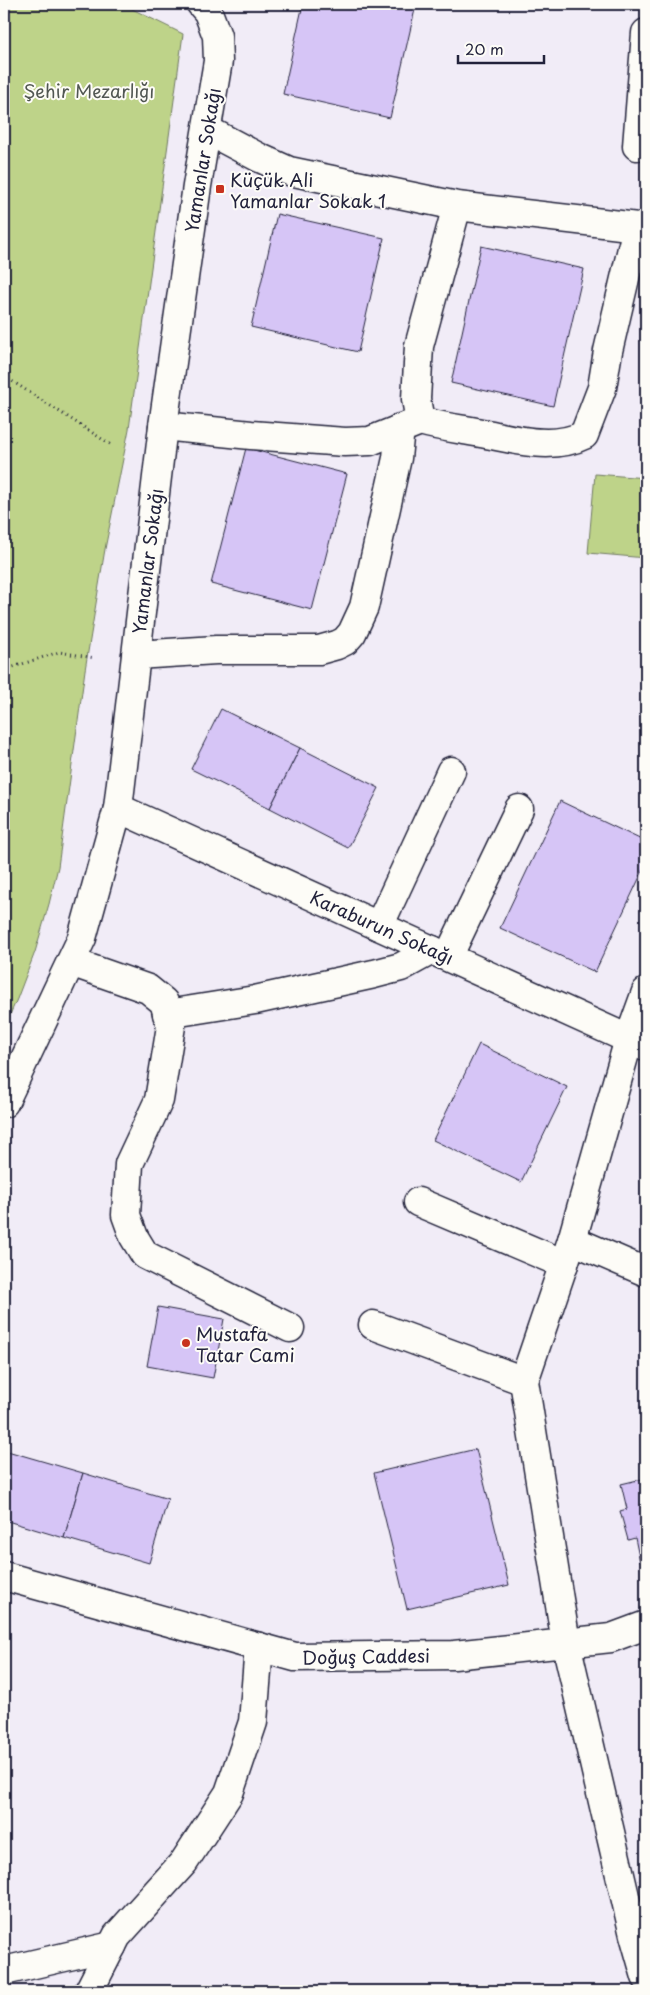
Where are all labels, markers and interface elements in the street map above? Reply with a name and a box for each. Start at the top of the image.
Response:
scale bar [458,32,544,64]
text: 20 m [465,37,504,60]
park label: Şehir Mezarlığı [23,77,155,104]
street label: Yamanlar Sokağı [177,86,227,234]
place label: Küçük Ali Yamanlar Sokak 1 [230,166,386,214]
marker: Küçük Ali Yamanlar Sokak 1 [214,183,226,195]
street label: Yamanlar Sokağı [125,487,169,635]
street label: Karaburun Sokağı [306,883,458,971]
place label: Mustafa Tatar Cami [196,1320,295,1368]
marker: Mustafa Tatar Cami [180,1337,192,1349]
street label: Doğuş Caddesi [302,1641,430,1671]

